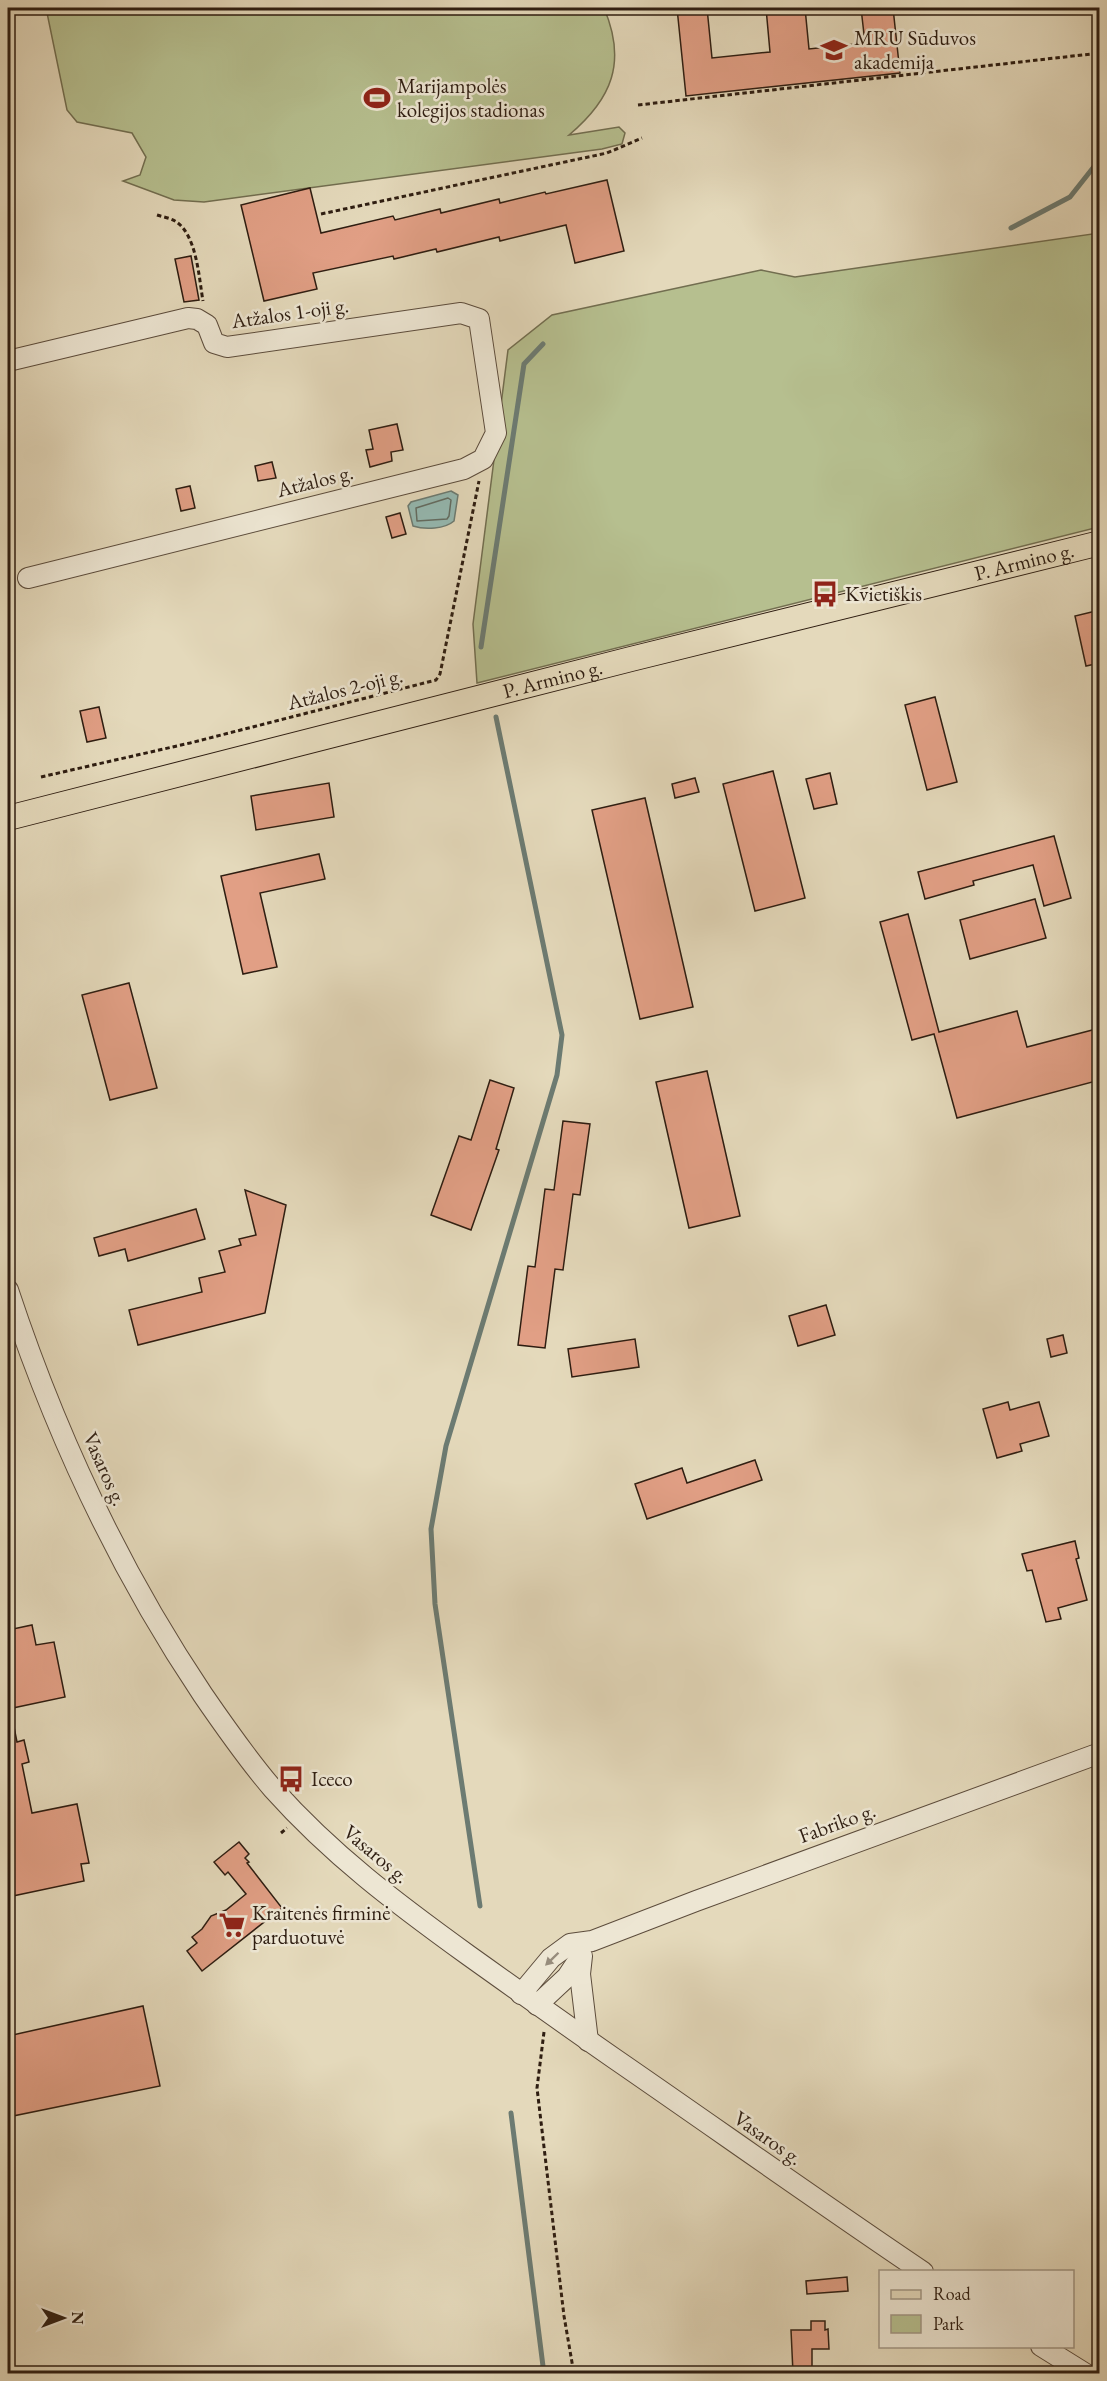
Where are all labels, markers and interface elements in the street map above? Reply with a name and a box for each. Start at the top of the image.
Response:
place label: MRU Sūduvos akademija [854,24,976,75]
school or university icon: MRU Sūduvos akademija [819,35,849,65]
place label: Marijampolės kolegijos stadionas [397,72,545,123]
sports icon: Marijampolės kolegijos stadionas [362,83,392,113]
street label: Atžalos 1-oji g. [229,291,350,334]
street label: Atžalos g. [273,458,356,503]
street label: P. Armino g. [971,536,1077,587]
bus stop icon: Kvietiškis [810,579,840,609]
place label: Kvietiškis [845,580,922,607]
street label: P. Armino g. [500,653,605,704]
street label: Atžalos 2-oji g. [283,661,405,716]
street label: Vasaros g. [77,1428,134,1510]
bus stop icon: Iceco [276,1764,306,1794]
place label: Iceco [311,1765,353,1792]
street label: Fabriko g. [795,1796,879,1849]
street label: Vasaros g. [338,1818,415,1889]
place label: Kraitenės firminė parduotuvė [252,1899,391,1950]
supermarket icon: Kraitenės firminė parduotuvė [217,1910,247,1940]
one-way arrow [544,1952,559,1966]
street label: Vasaros g. [729,2104,808,2171]
legend [879,2270,1074,2348]
text: Road [933,2282,972,2305]
north arrow [33,2288,93,2348]
text: N [67,2312,88,2325]
text: Park [933,2312,964,2335]

